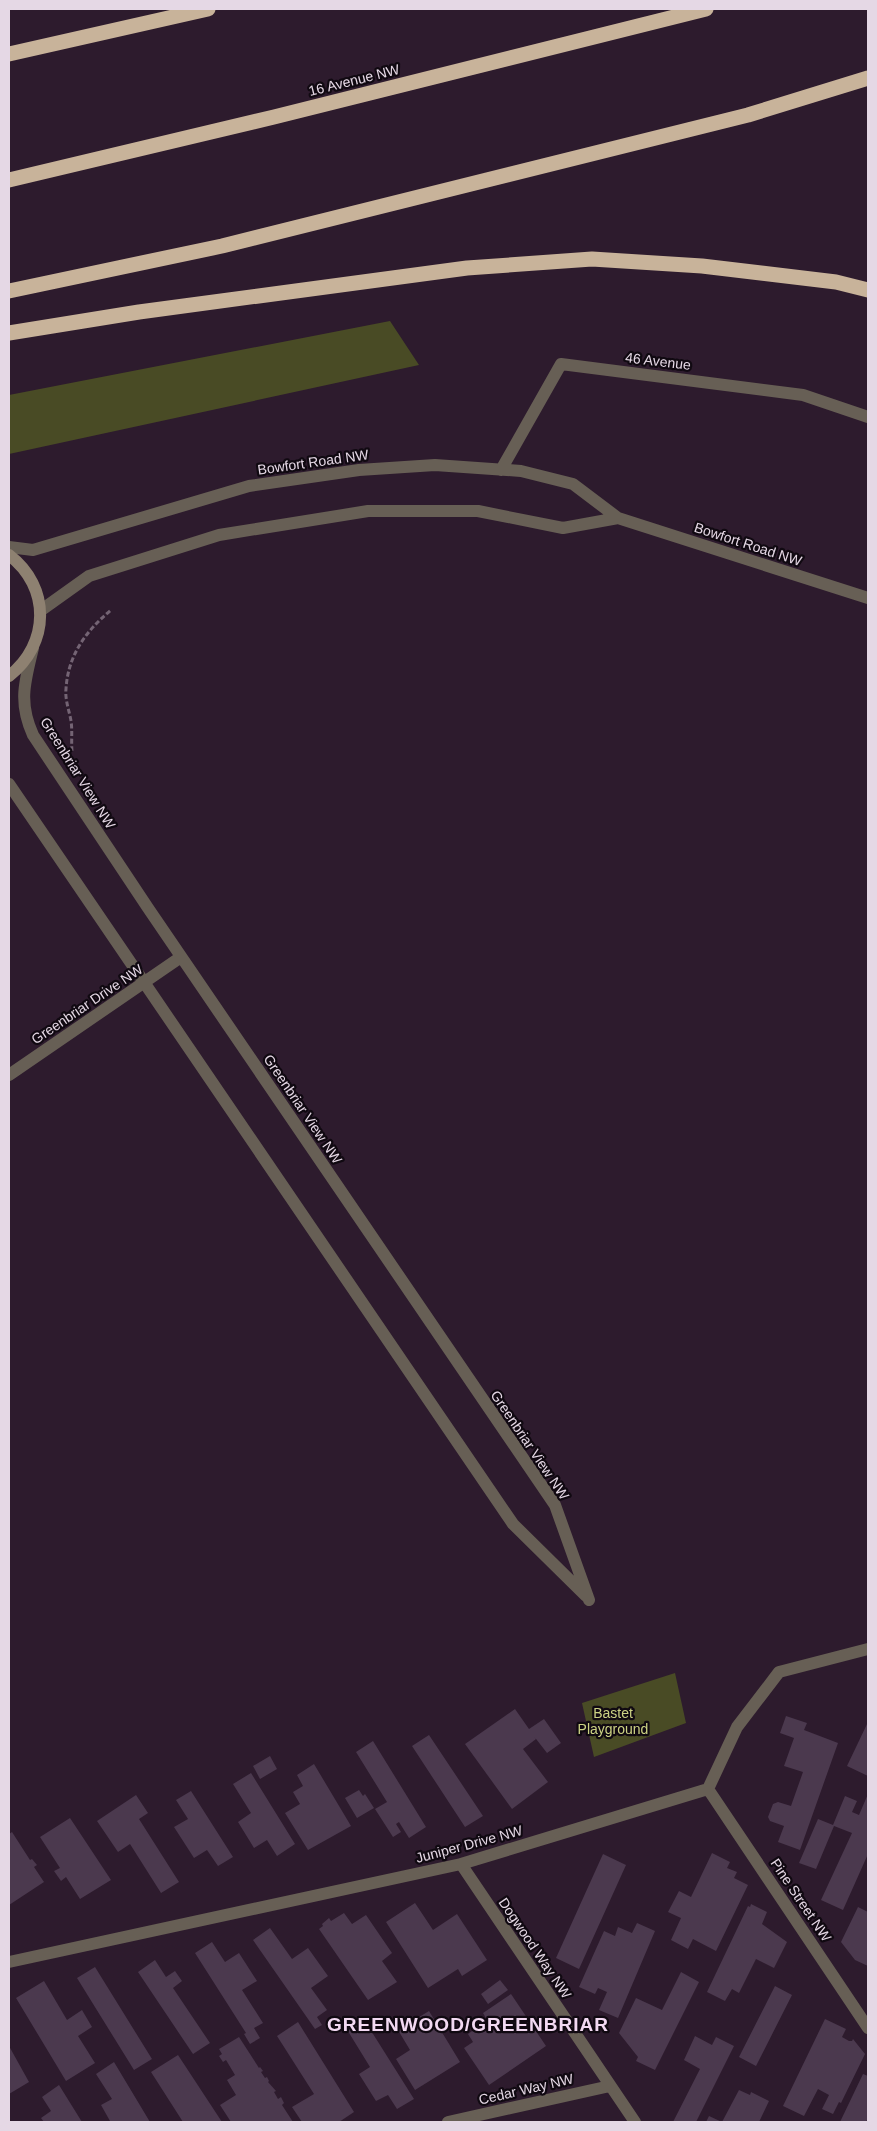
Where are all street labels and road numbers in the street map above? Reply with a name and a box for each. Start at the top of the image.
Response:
street label: 16 Avenue NW [307,61,402,99]
street label: 46 Avenue [624,349,692,373]
street label: Bowfort Road NW [256,446,370,478]
street label: Bowfort Road NW [692,519,804,569]
street label: Greenbriar View NW [37,714,119,832]
street label: Greenbriar Drive NW [28,960,146,1047]
street label: Greenbriar View NW [261,1051,346,1167]
street label: Greenbriar View NW [488,1387,573,1503]
street label: Juniper Drive NW [414,1822,525,1866]
street label: Pine Street NW [767,1856,835,1945]
street label: Dogwood Way NW [495,1895,575,2002]
street label: Cedar Way NW [477,2070,576,2108]

